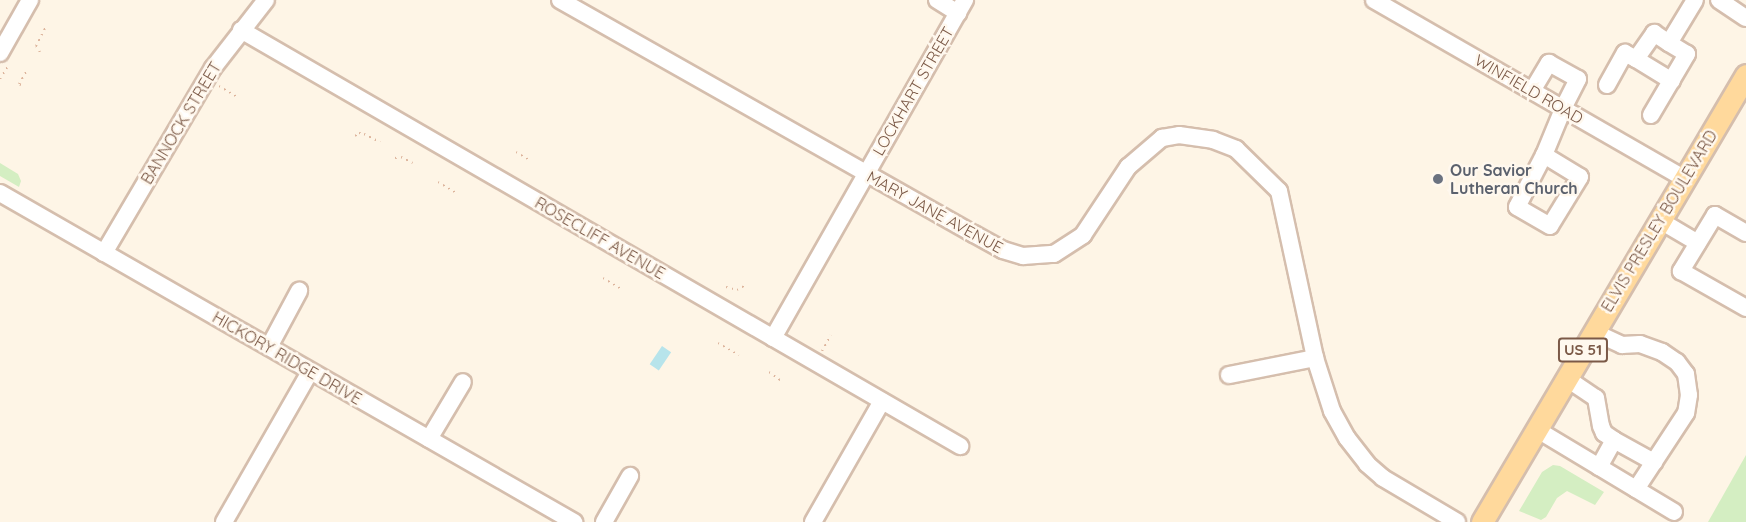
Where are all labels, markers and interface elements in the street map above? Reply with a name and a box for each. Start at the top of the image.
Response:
street label: LOCKHART STREET [868,23,958,159]
street label: WINFIELD ROAD [1471,50,1587,128]
street label: BANNOCK STREET [137,58,225,188]
street label: ELVIS PRESLEY BOULEVARD [1597,127,1721,315]
place label: Our Savior Lutheran Church [1450,160,1578,198]
street label: MARY JANE AVENUE [864,167,1006,257]
marker: Our Savior Lutheran Church [1431,172,1445,186]
street label: ROSECLIFF AVENUE [532,193,668,283]
street label: HICKORY RIDGE DRIVE [209,307,365,409]
road number: US 51 [1558,338,1608,362]

